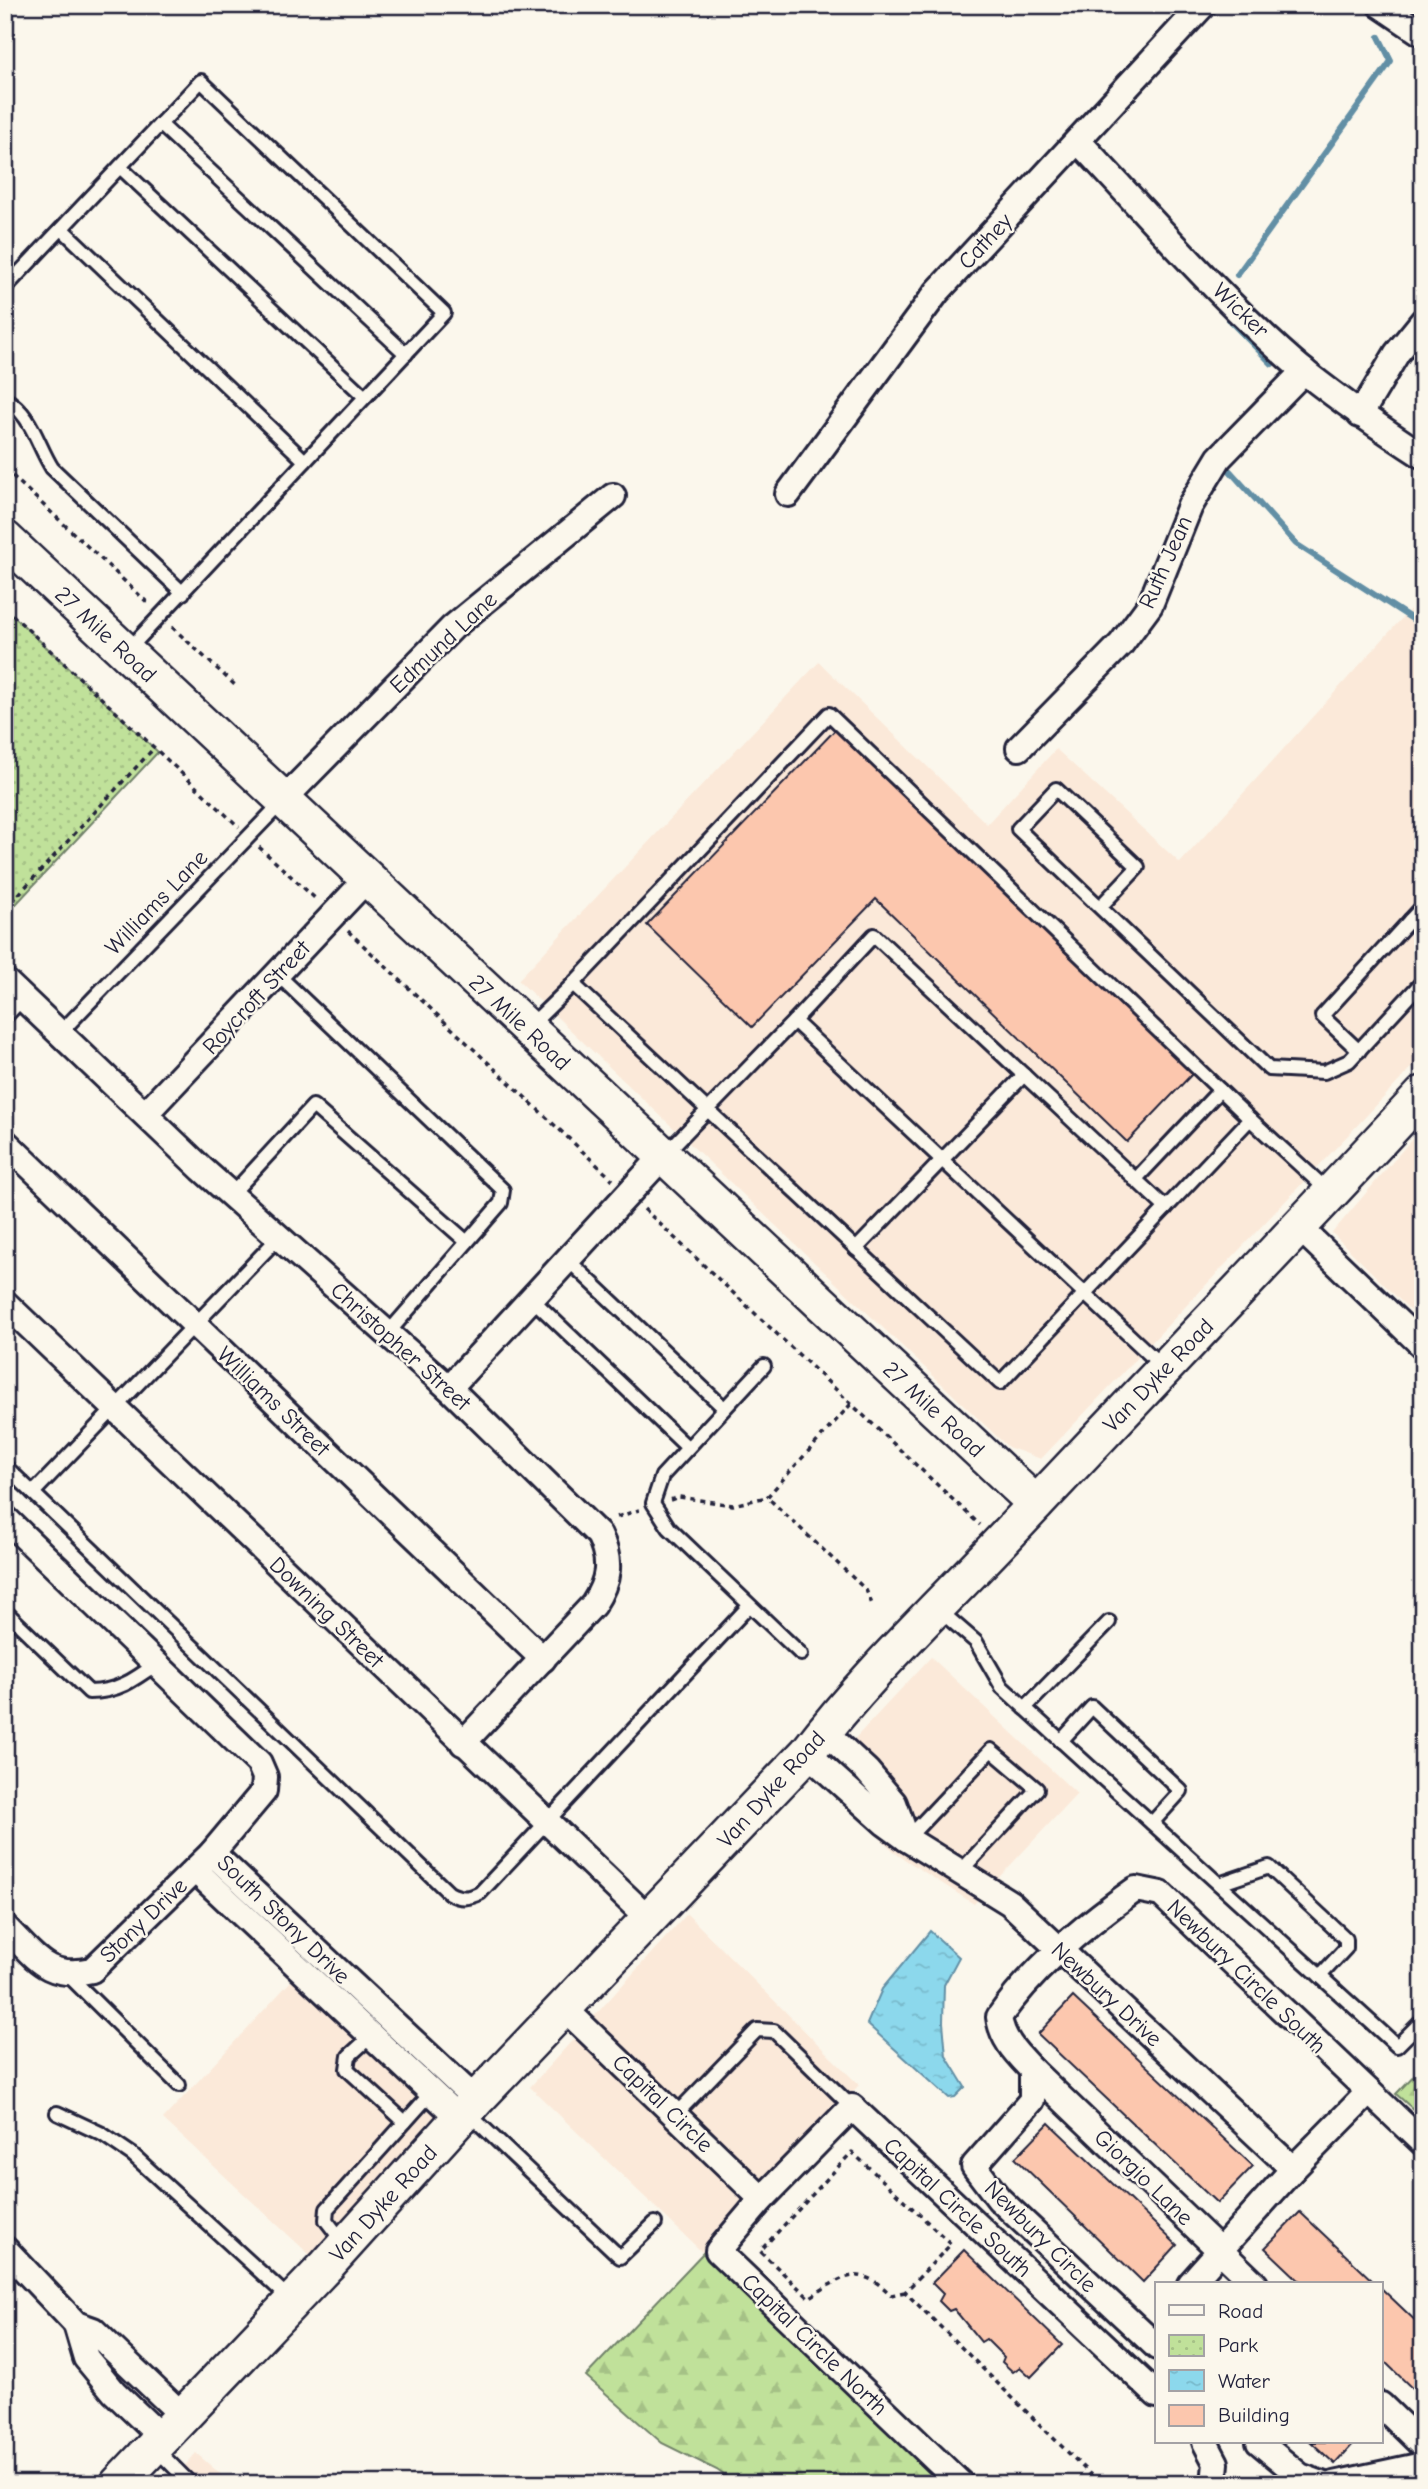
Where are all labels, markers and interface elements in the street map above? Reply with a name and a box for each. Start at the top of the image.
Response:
street label: Cathey [953,207,1018,275]
street label: Wicker [1207,277,1275,344]
street label: Ruth Jean [1133,512,1198,613]
street label: 27 Mile Road [49,581,162,688]
street label: Edmund Lane [384,586,503,699]
street label: Williams Lane [99,844,213,961]
street label: Roycroft Street [197,934,317,1060]
street label: 27 Mile Road [463,969,576,1076]
street label: Christopher Street [325,1276,477,1417]
street label: Van Dyke Road [1097,1313,1219,1438]
street label: Williams Street [212,1341,337,1463]
street label: 27 Mile Road [877,1356,990,1463]
street label: Downing Street [264,1551,390,1675]
street label: Van Dyke Road [712,1725,831,1853]
street label: South Stony Drive [212,1849,356,1990]
street label: Stony Drive [94,1872,193,1969]
street label: Newbury Circle South [1162,1894,1332,2059]
street label: Newbury Drive [1046,1936,1167,2052]
street label: Capital Circle [607,2049,719,2158]
street label: Giorgio Lane [1089,2124,1199,2231]
street label: Capital Circle South [878,2132,1037,2283]
street label: Van Dyke Road [324,2139,443,2267]
street label: Newbury Circle [979,2175,1102,2298]
street label: Capital Circle North [736,2268,893,2421]
legend [1155,2282,1382,2444]
text: Road [1218,2299,1263,2323]
text: Park [1218,2333,1258,2357]
text: Water [1218,2369,1271,2393]
text: Building [1218,2403,1290,2427]

